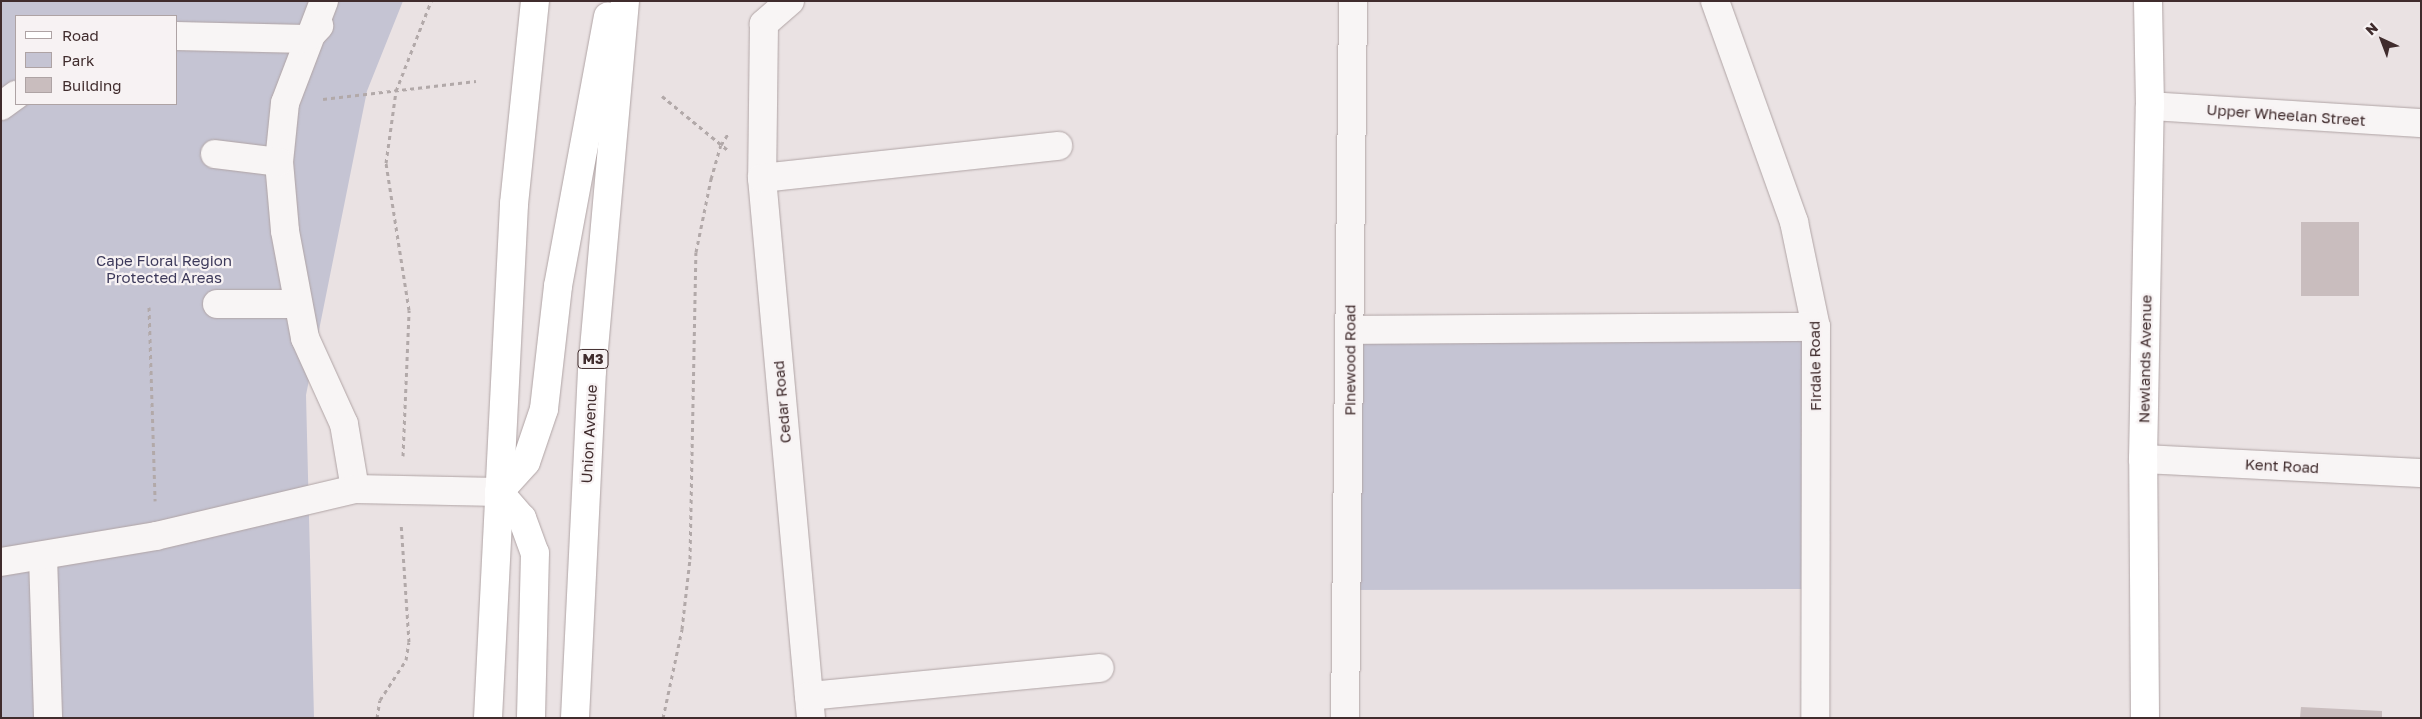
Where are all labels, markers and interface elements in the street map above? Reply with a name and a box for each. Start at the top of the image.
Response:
legend [15,15,178,105]
north arrow [2357,15,2407,65]
text: N [2362,19,2381,39]
text: Road [62,26,99,44]
text: Park [62,51,94,69]
text: Building [62,76,122,94]
street label: Upper Wheelan Street [2206,100,2366,130]
park label: Cape Floral Region Protected Areas [96,251,232,286]
street label: Newlands Avenue [2135,295,2155,423]
street label: Pinewood Road [1341,304,1359,416]
street label: Firdale Road [1805,321,1825,411]
road number: M3 [577,348,609,370]
street label: Cedar Road [769,360,795,444]
street label: Union Avenue [577,384,601,484]
street label: Kent Road [2244,455,2320,477]

